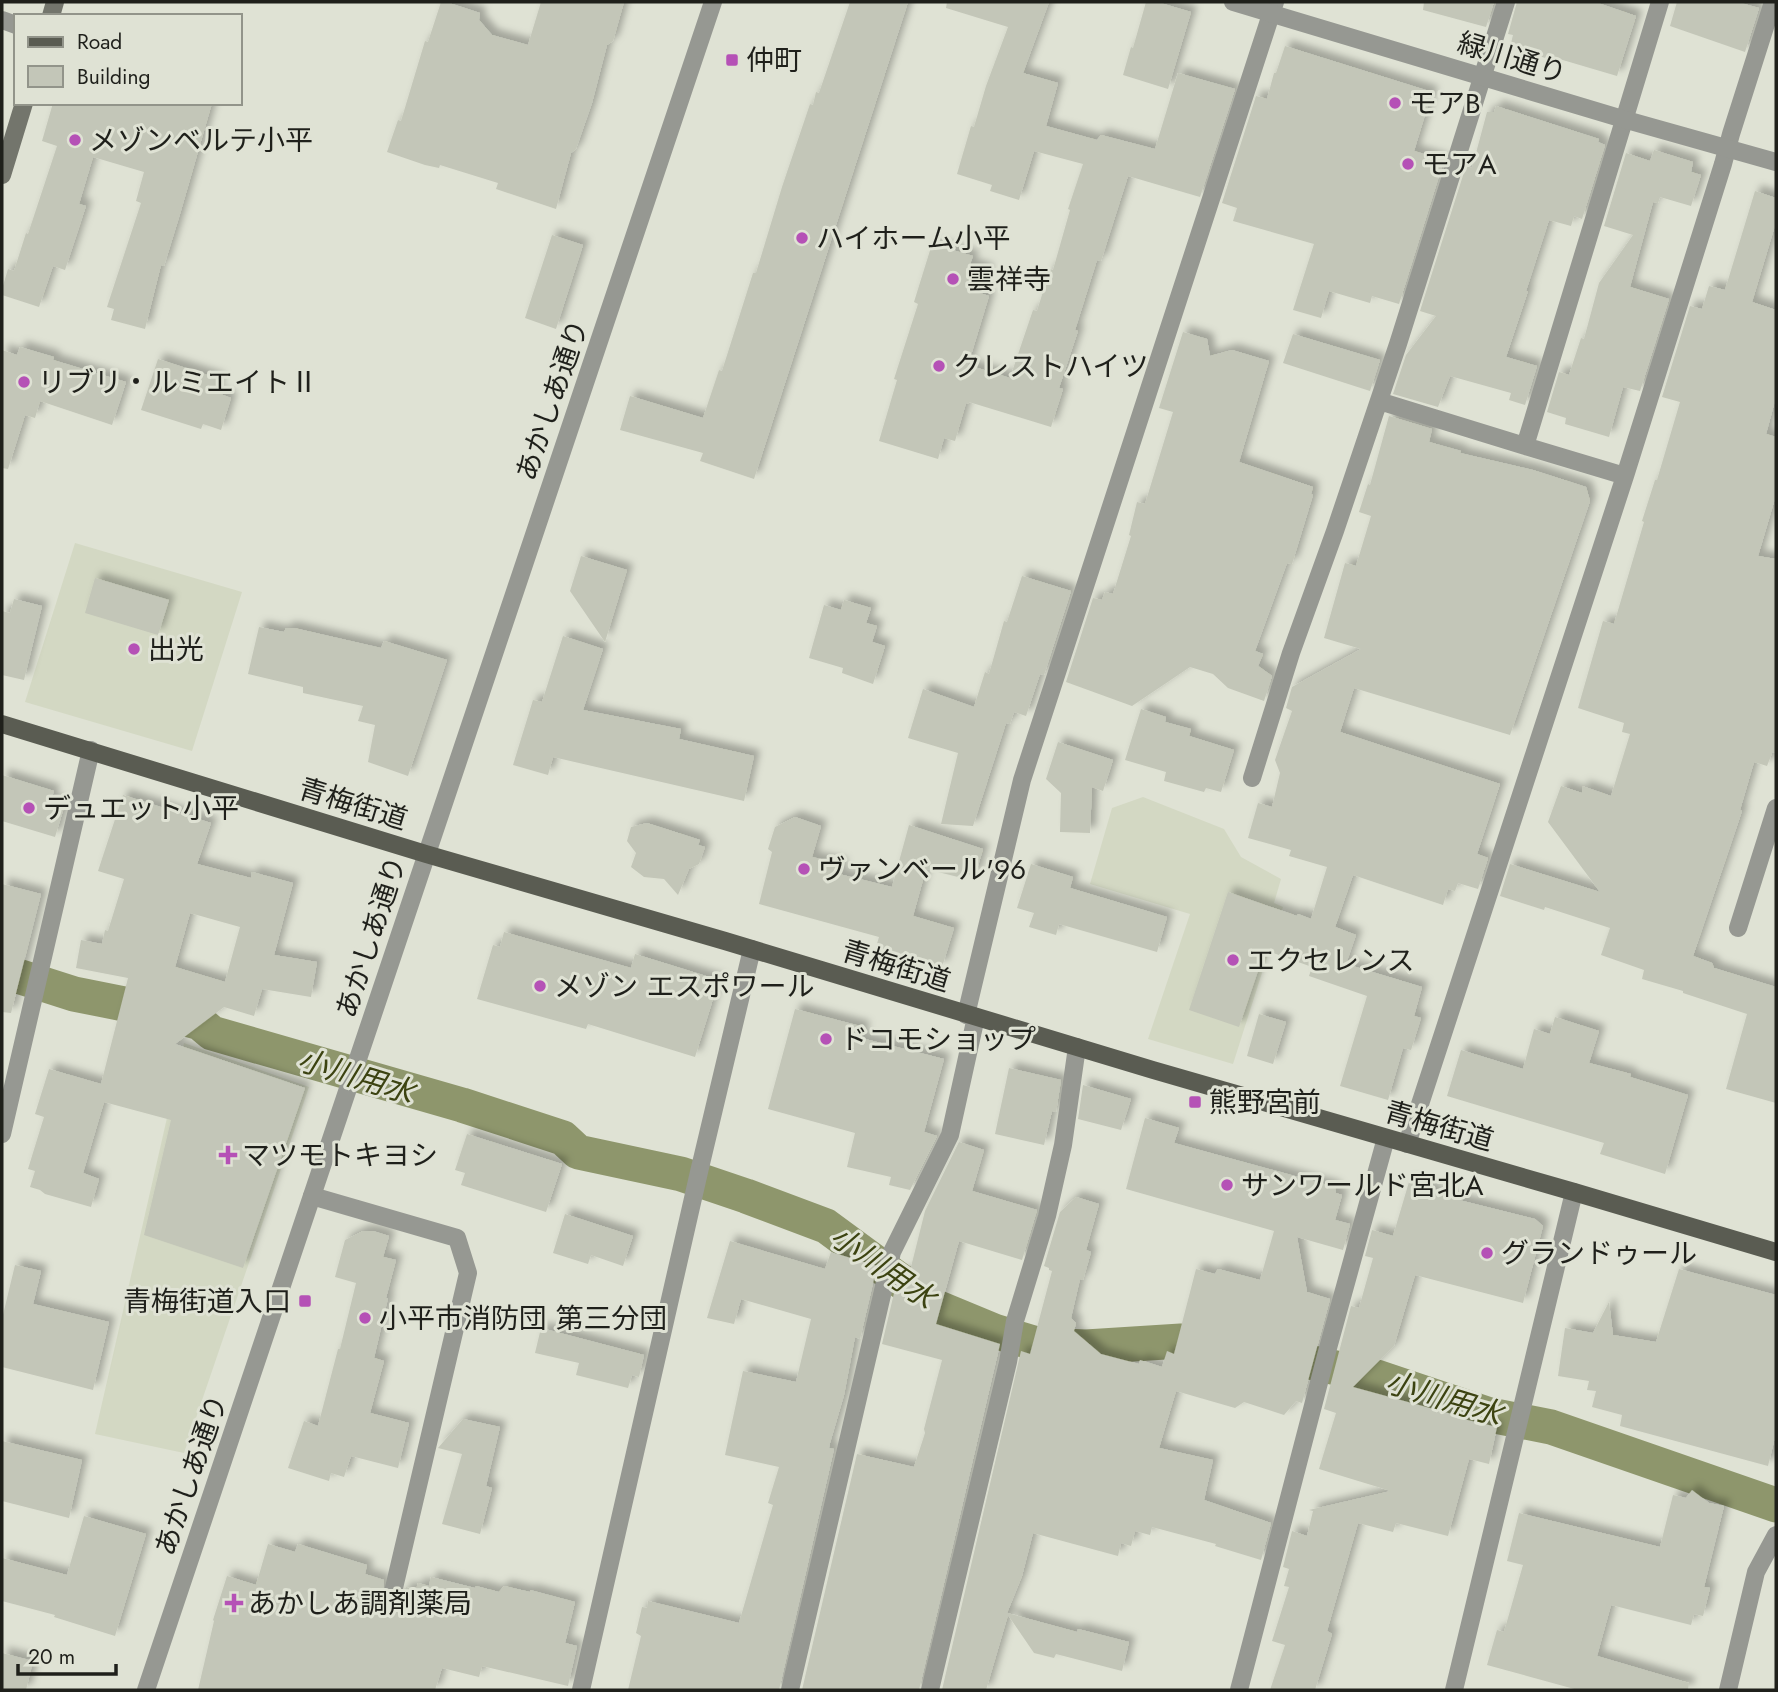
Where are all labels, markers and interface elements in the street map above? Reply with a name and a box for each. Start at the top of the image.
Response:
legend [14,14,242,105]
street label: 緑川通り [1452,22,1572,94]
text: Road [77,27,122,57]
place label: 仲町 [746,40,802,81]
marker: 仲町 [724,52,740,68]
text: Building [77,62,150,92]
place label: モアB [1409,83,1481,124]
marker: モアB [1387,95,1403,111]
place label: メゾンベルテ小平 [89,120,313,161]
marker: メゾンベルテ小平 [67,132,83,148]
place label: モアA [1422,144,1497,185]
marker: モアA [1400,156,1416,172]
place label: ハイホーム小平 [816,218,1011,259]
marker: ハイホーム小平 [794,230,810,246]
place label: 雲祥寺 [967,259,1051,300]
marker: 雲祥寺 [945,271,961,287]
street label: あかしあ通り [505,314,599,486]
place label: クレストハイツ [953,346,1148,387]
marker: クレストハイツ [931,358,947,374]
place label: リブリ・ルミエイトⅡ [38,362,318,403]
marker: リブリ・ルミエイトⅡ [16,374,32,390]
place label: 出光 [148,629,204,670]
marker: 出光 [126,641,142,657]
street label: 青梅街道 [293,768,413,840]
place label: デュエット小平 [43,788,239,829]
marker: デュエット小平 [21,800,37,816]
place label: ヴァンベール'96 [818,849,1026,890]
street label: あかしあ通り [326,851,416,1023]
marker: ヴァンベール'96 [796,861,812,877]
street label: 青梅街道 [836,930,956,1002]
place label: エクセレンス [1247,940,1414,981]
marker: エクセレンス [1225,952,1241,968]
place label: メゾン エスポワール [554,966,814,1007]
marker: メゾン エスポワール [532,978,548,994]
place label: ドコモショップ [840,1019,1036,1060]
marker: ドコモショップ [818,1031,834,1047]
water label: 小川用水 [292,1038,423,1115]
place label: 熊野宮前 [1209,1082,1321,1123]
street label: 青梅街道 [1380,1091,1498,1161]
marker: 熊野宮前 [1187,1094,1203,1110]
place label: マツモトキヨシ [242,1135,438,1176]
marker: マツモトキヨシ [220,1147,236,1163]
place label: サンワールド宮北A [1241,1165,1484,1206]
marker: サンワールド宮北A [1219,1177,1235,1193]
water label: 小川用水 [822,1215,947,1321]
place label: グランドゥール [1501,1233,1697,1274]
marker: グランドゥール [1479,1245,1495,1261]
place label: 青梅街道入口 [123,1281,291,1322]
marker: 青梅街道入口 [297,1293,313,1309]
place label: 小平市消防団 第三分団 [379,1298,667,1339]
marker: 小平市消防団 第三分団 [357,1310,373,1326]
water label: 小川用水 [1380,1360,1511,1437]
street label: あかしあ通り [144,1389,238,1561]
place label: あかしあ調剤薬局 [248,1583,472,1624]
marker: あかしあ調剤薬局 [226,1595,242,1611]
scale bar [18,1632,116,1676]
text: 20 m [28,1642,75,1672]

